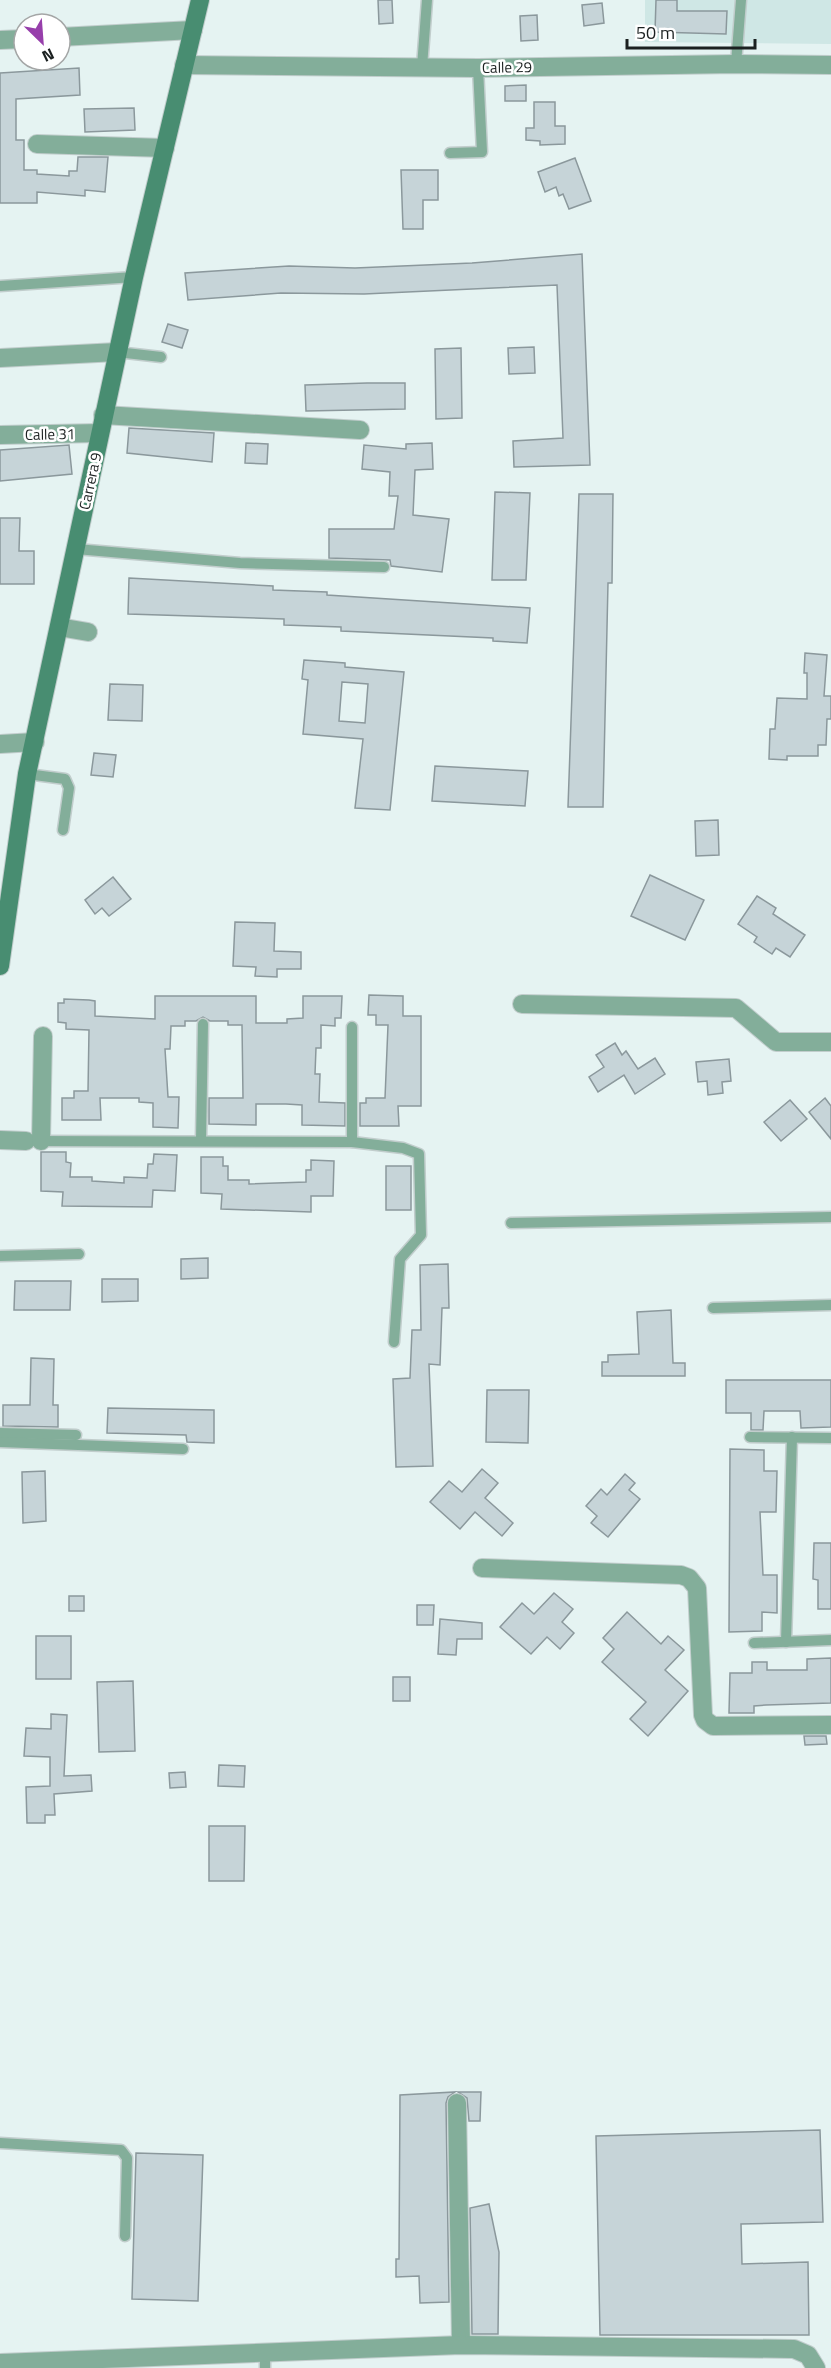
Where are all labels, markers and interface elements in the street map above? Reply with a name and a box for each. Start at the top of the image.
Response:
north arrow [12,12,72,72]
scale bar [627,12,754,50]
text: 50 m [636,19,675,46]
text: N [38,42,58,69]
street label: Calle 29 [482,55,532,79]
street label: Calle 31 [25,422,75,446]
street label: Carrera 9 [73,450,107,512]

